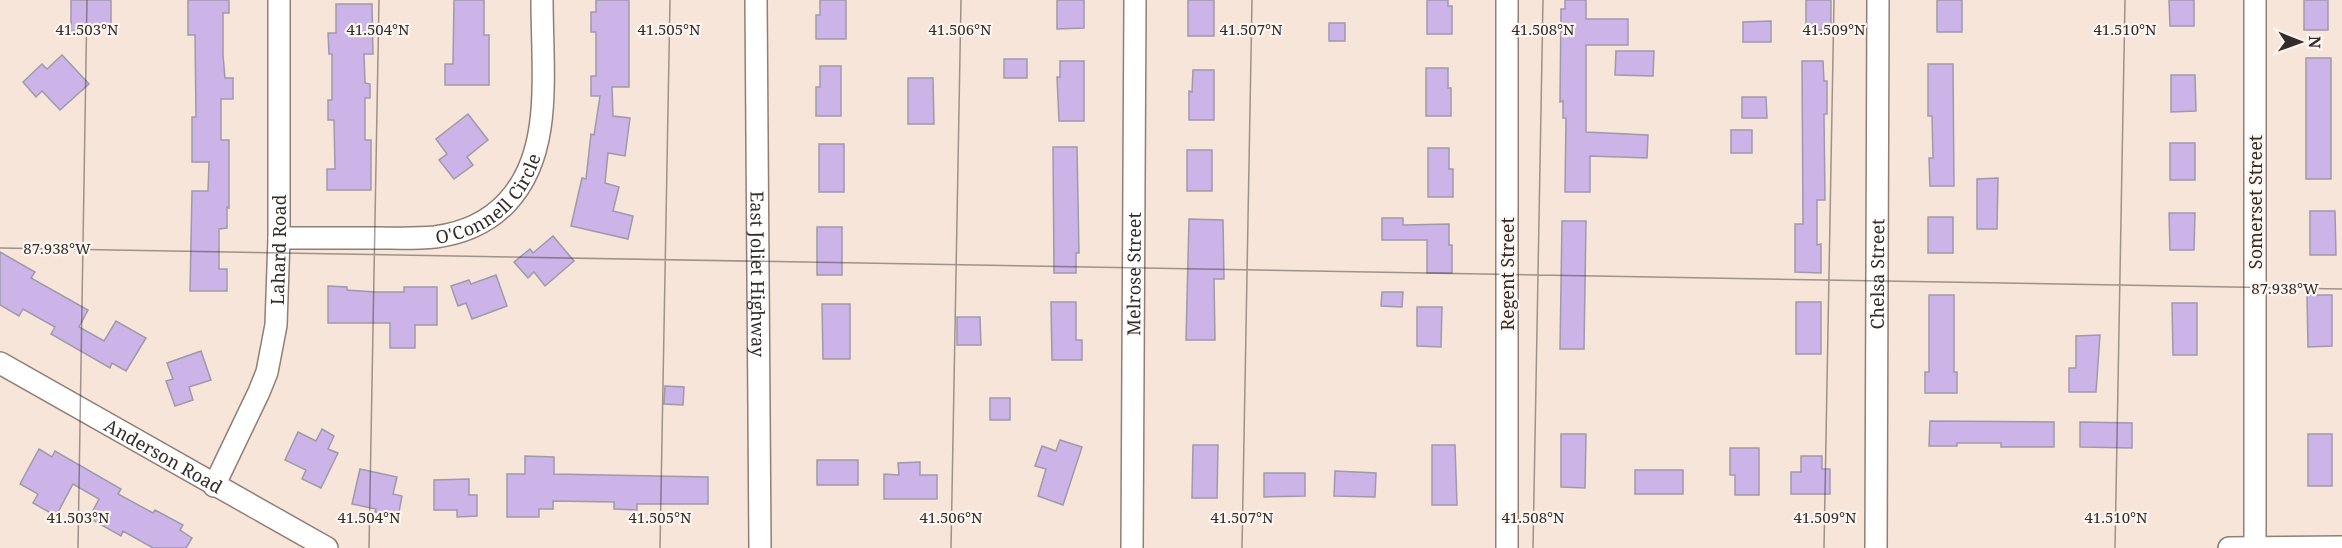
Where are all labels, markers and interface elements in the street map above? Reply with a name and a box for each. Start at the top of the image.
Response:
north arrow [2270,12,2330,72]
text: 41.503°N [55,19,119,39]
text: 41.504°N [346,19,410,39]
text: 41.505°N [637,19,701,39]
text: 41.506°N [928,19,992,39]
text: 41.507°N [1219,19,1283,39]
text: 41.508°N [1511,19,1575,39]
text: 41.509°N [1802,19,1866,39]
text: 41.510°N [2093,19,2157,39]
text: N [2304,36,2326,49]
street label: Somerset Street [2243,135,2267,269]
street label: O'Connell Circle [433,150,546,249]
street label: East Joliet Highway [745,191,771,358]
street label: Lahard Road [265,194,291,305]
street label: Melrose Street [1121,212,1146,336]
street label: Regent Street [1495,217,1519,331]
street label: Chelsa Street [1865,218,1889,330]
text: 87.938°W [23,238,91,258]
text: 87.938°W [2251,278,2319,298]
street label: Anderson Road [100,413,227,498]
text: 41.503°N [46,507,110,527]
text: 41.504°N [337,507,401,527]
text: 41.505°N [628,507,692,527]
text: 41.506°N [919,507,983,527]
text: 41.507°N [1210,507,1274,527]
text: 41.508°N [1501,507,1565,527]
text: 41.509°N [1793,507,1857,527]
text: 41.510°N [2084,507,2148,527]

